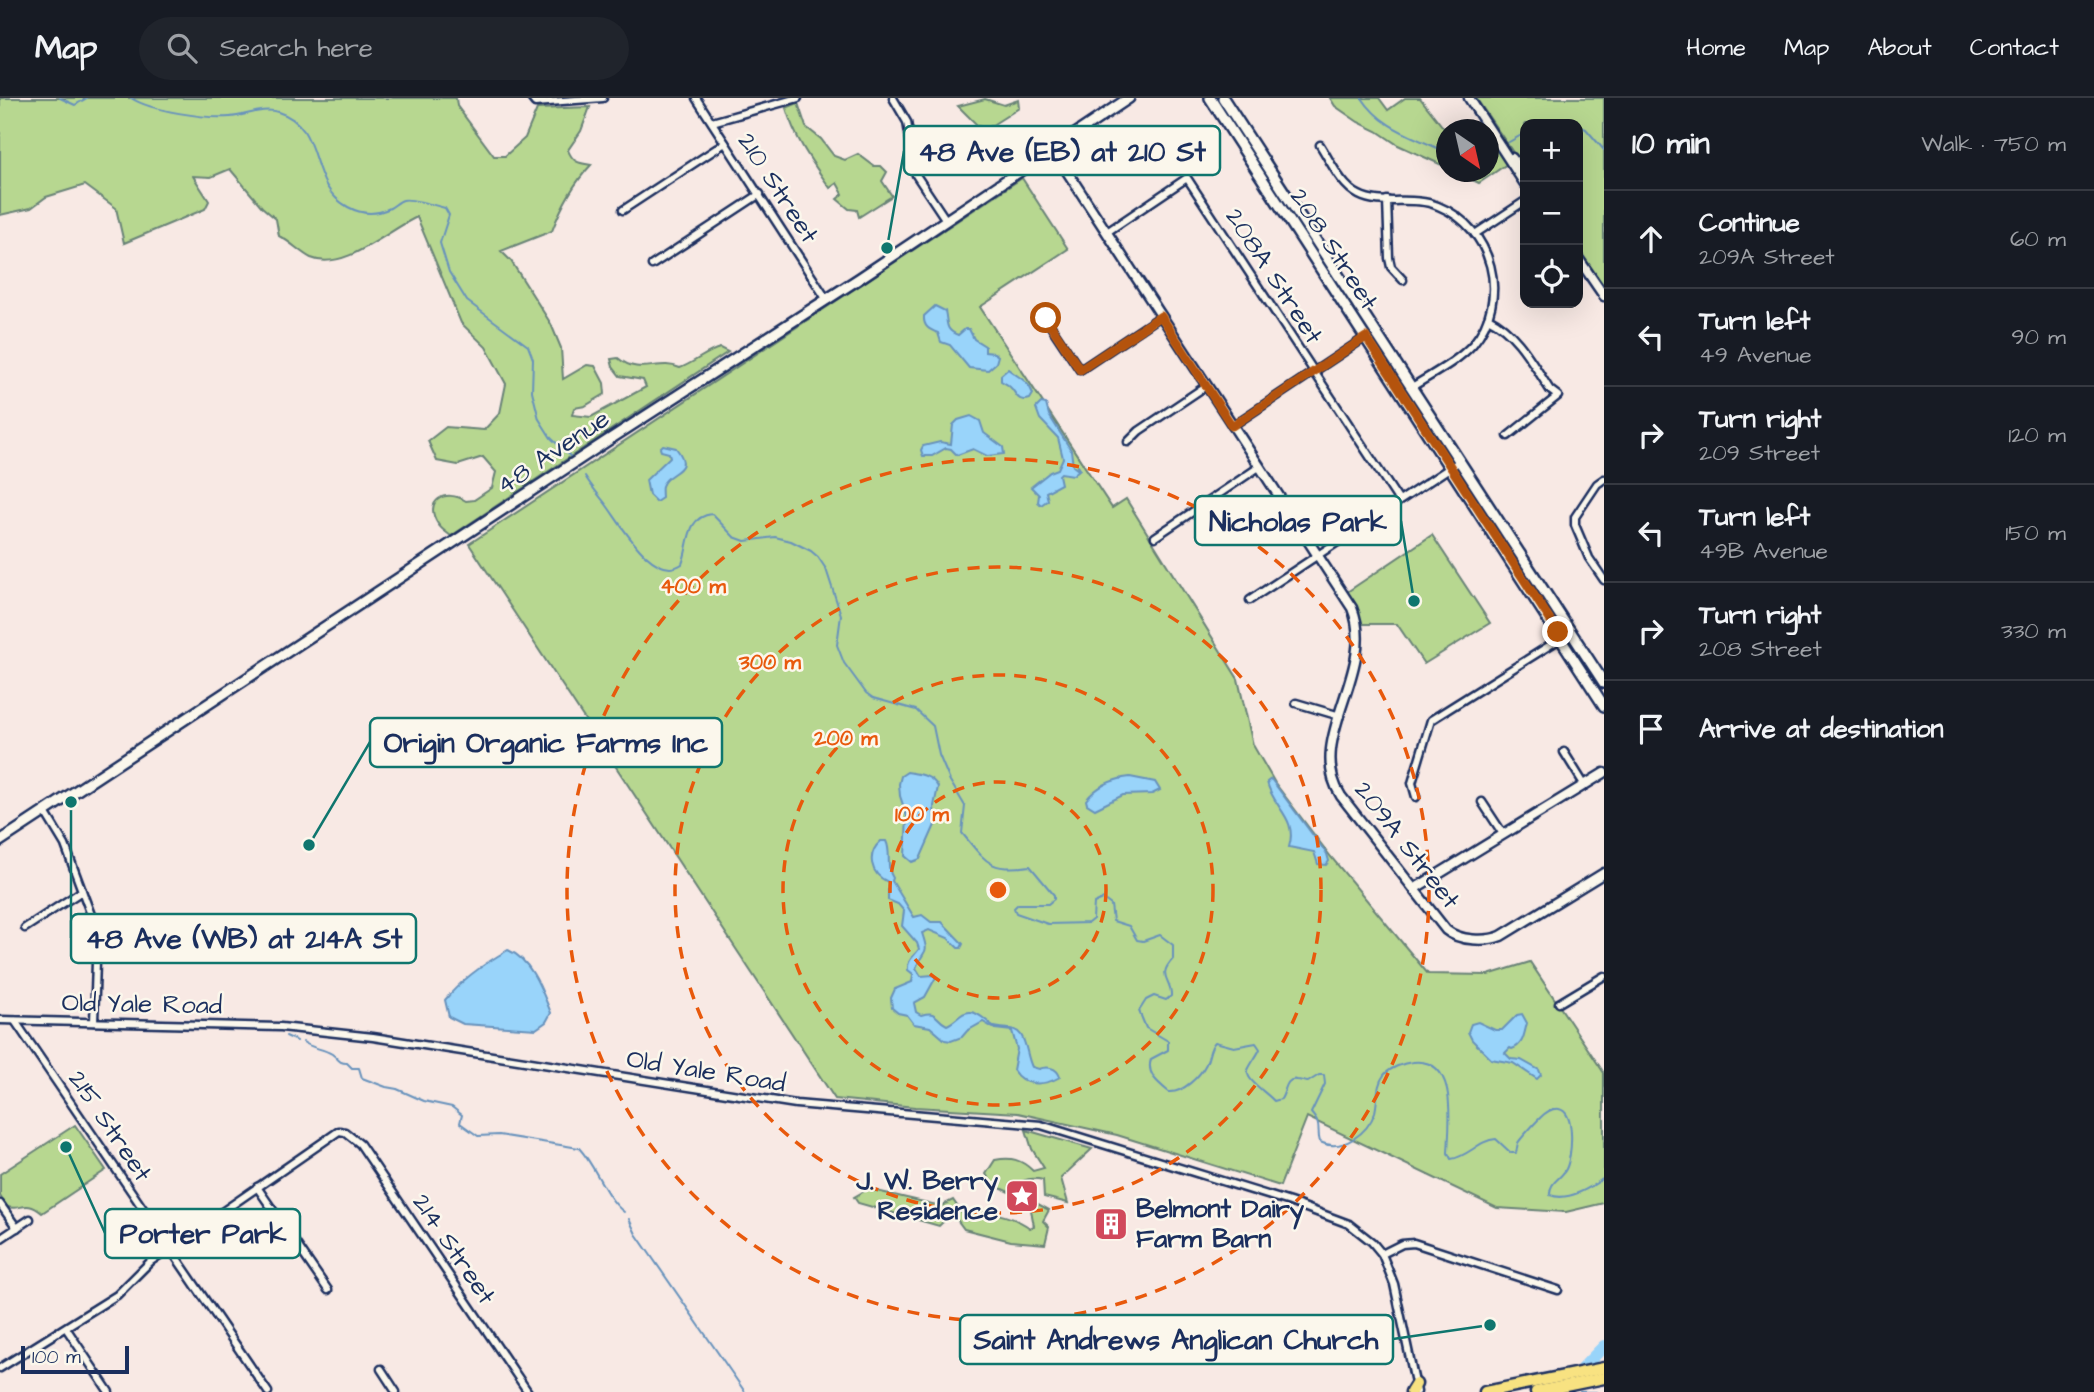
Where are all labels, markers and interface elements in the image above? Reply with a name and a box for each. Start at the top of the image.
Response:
search box [139,17,629,80]
text: Map [35,25,97,71]
icon: search [163,29,201,67]
text: Search here [219,30,373,66]
text: Home [1686,31,1746,65]
text: Map [1784,31,1829,65]
text: About [1867,31,1932,65]
text: Contact [1970,31,2059,65]
north arrow [1436,119,1499,182]
map controls [1520,119,1583,308]
button: + [1520,119,1583,182]
text: 10 min [1632,123,1710,165]
street label: 210 Street [729,126,827,251]
callout: 48 Ave (EB) at 210 St [904,126,1220,175]
text: Walk · 750 m [1921,128,2066,160]
text: 48 Ave (EB) at 210 St [918,133,1207,172]
street label: 208 Street [1281,181,1387,317]
button: − [1520,182,1583,245]
street label: 208A Street [1217,201,1332,351]
text: Continue [1699,205,1800,241]
icon: ahead [1632,220,1670,258]
text: 60 m [2010,223,2066,255]
text: 209A Street [1699,241,1835,273]
button: locate [1520,245,1583,308]
route start [1030,302,1061,333]
text: Turn left [1699,303,1810,339]
icon: left [1632,318,1670,356]
text: 90 m [2011,321,2066,353]
text: 49 Avenue [1699,339,1812,371]
street label: 48 Avenue [489,401,617,503]
text: Turn right [1699,401,1821,437]
icon: right [1632,416,1670,454]
text: 120 m [2008,419,2066,451]
text: 209 Street [1699,437,1820,469]
callout: Nicholas Park [1195,496,1401,545]
text: Turn left [1699,499,1810,535]
text: Nicholas Park [1209,503,1388,542]
icon: left [1632,514,1670,552]
text: 150 m [2005,517,2066,549]
text: 49B Avenue [1699,535,1828,567]
text: 400 m [660,572,726,601]
text: Turn right [1699,597,1821,633]
icon: right [1632,612,1670,650]
text: 330 m [2001,615,2066,647]
route end [1542,616,1573,647]
text: 208 Street [1699,633,1822,665]
text: 300 m [738,648,802,677]
icon: arrive [1632,710,1670,748]
text: Arrive at destination [1699,711,1944,747]
callout: Origin Organic Farms Inc [370,718,722,767]
text: Origin Organic Farms Inc [384,724,709,765]
text: 200 m [813,724,878,753]
street label: 209A Street [1346,773,1469,917]
text: 100 m [895,800,950,829]
centre of rings [986,878,1010,902]
callout: 48 Ave (WB) at 214A St [71,914,416,963]
text: 48 Ave (WB) at 214A St [86,920,403,959]
street label: Old Yale Road [61,985,223,1023]
street label: Old Yale Road [624,1041,788,1101]
street label: 215 Street [60,1063,161,1189]
place label: J. W. Berry Residence [855,1163,999,1229]
place icon: J. W. Berry Residence [1003,1177,1041,1215]
street label: 214 Street [404,1186,505,1312]
place label: Belmont Dairy Farm Barn [1136,1191,1305,1257]
building icon: Belmont Dairy Farm Barn [1092,1205,1130,1243]
callout: Porter Park [105,1209,300,1258]
text: Porter Park [120,1215,287,1254]
callout: Saint Andrews Anglican Church [960,1315,1393,1364]
text: Saint Andrews Anglican Church [973,1321,1380,1362]
scale bar [21,1343,130,1375]
text: 100 m [32,1344,81,1371]

